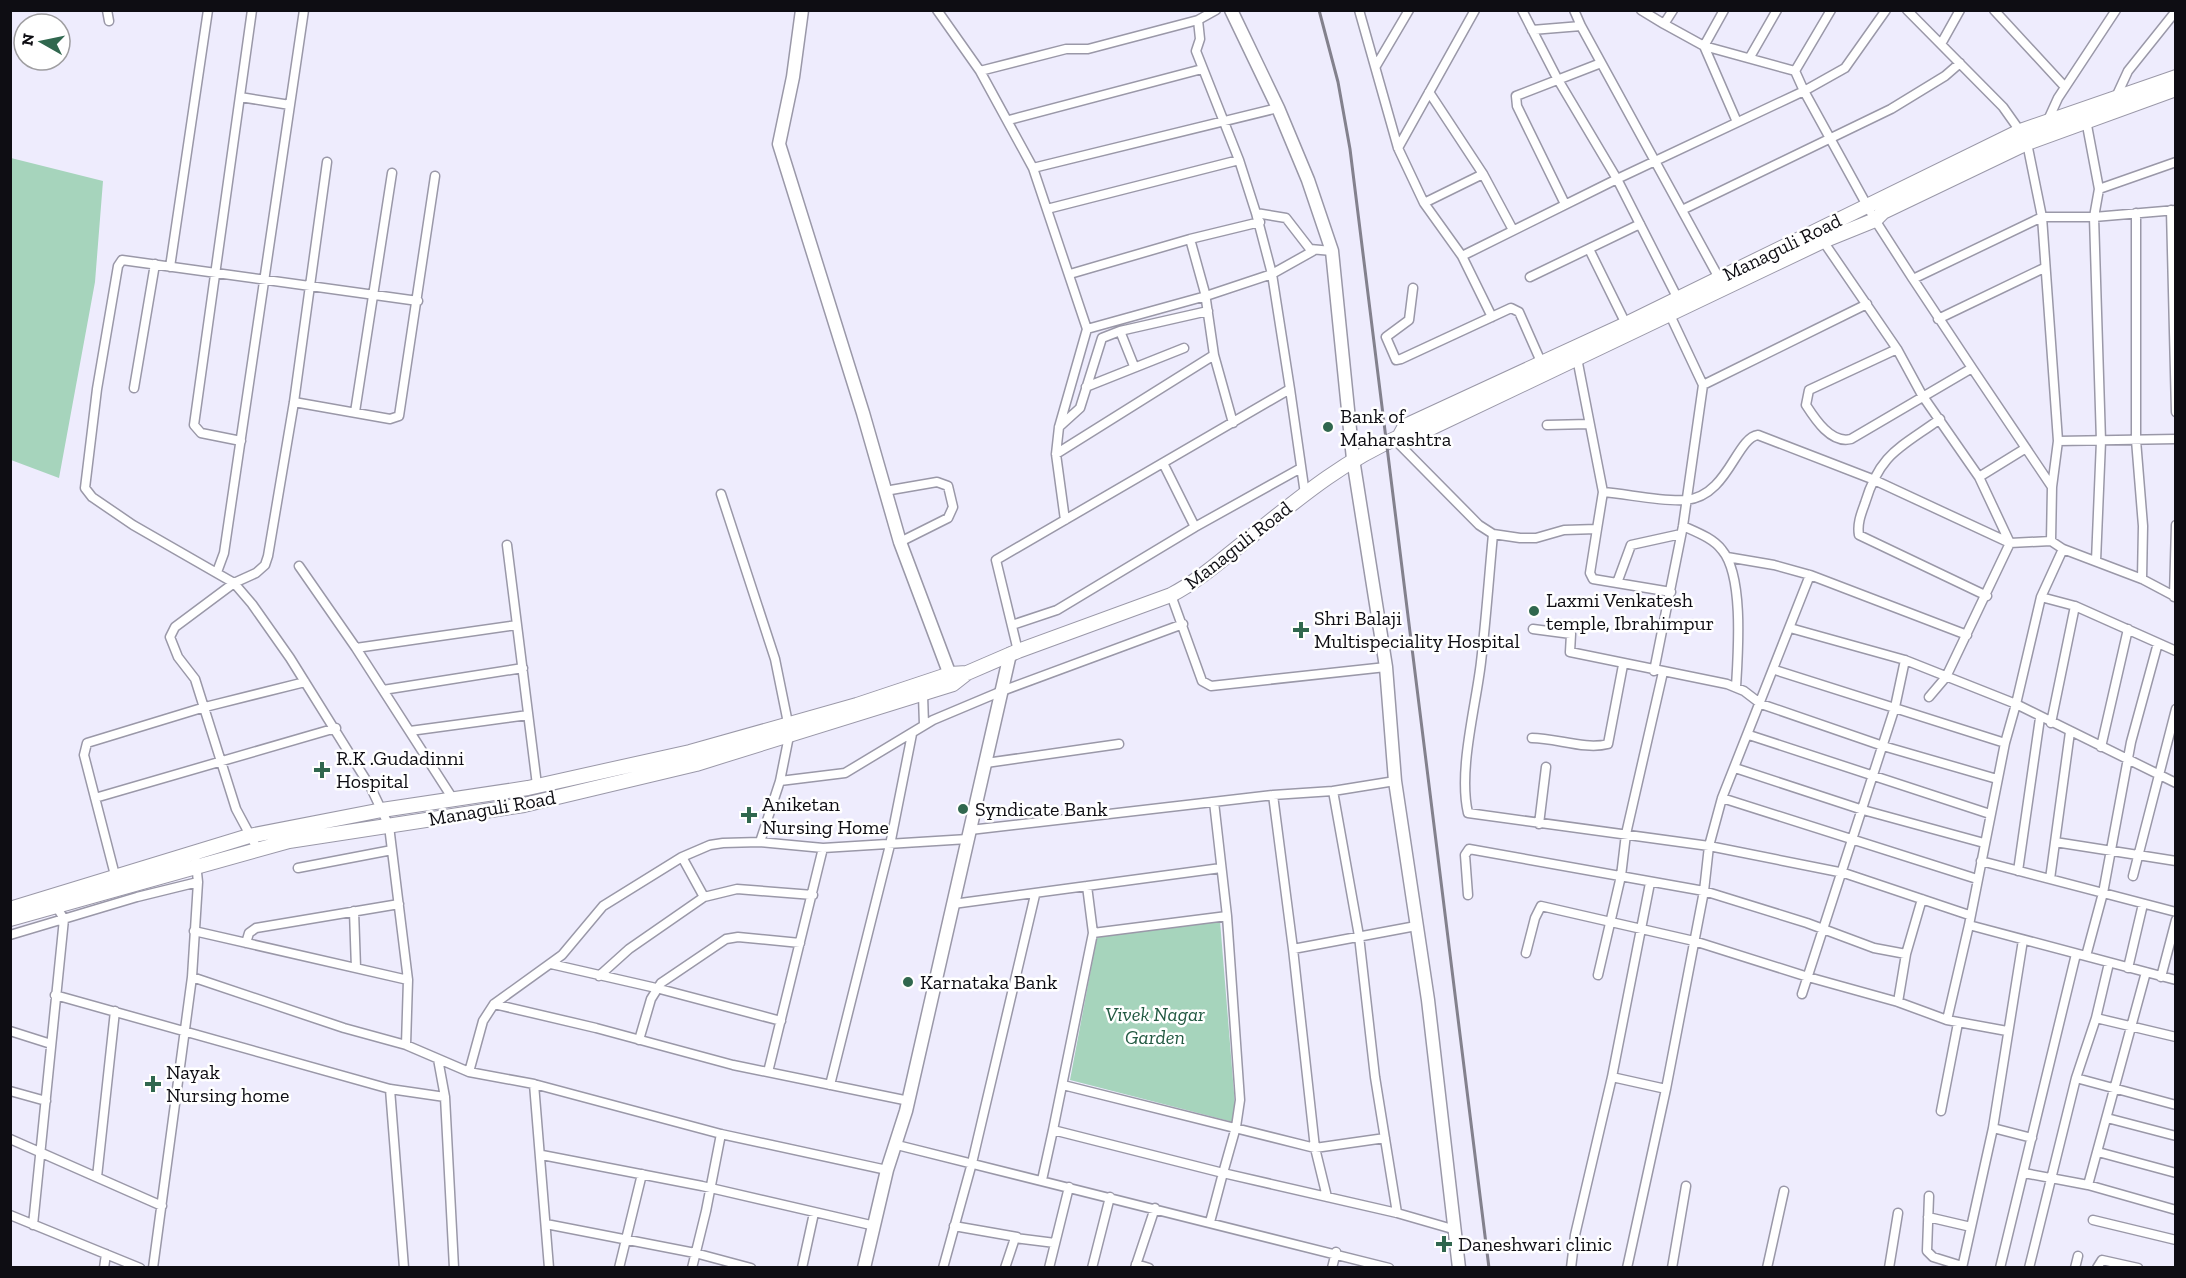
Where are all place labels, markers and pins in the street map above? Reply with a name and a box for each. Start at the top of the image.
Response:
place label: Bank of Maharashtra [1340,404,1452,451]
marker: Bank of Maharashtra [1321,420,1335,434]
place label: Laxmi Venkatesh temple, Ibrahimpur [1546,588,1714,635]
marker: Laxmi Venkatesh temple, Ibrahimpur [1527,604,1541,618]
place label: Shri Balaji Multispeciality Hospital [1314,606,1520,653]
marker: Shri Balaji Multispeciality Hospital [1292,621,1310,639]
place label: R.K .Gudadinni Hospital [336,746,465,793]
marker: R.K .Gudadinni Hospital [313,761,331,779]
place label: Aniketan Nursing Home [762,792,889,839]
place label: Syndicate Bank [975,797,1108,821]
marker: Syndicate Bank [956,802,970,816]
marker: Aniketan Nursing Home [740,806,758,824]
place label: Karnataka Bank [920,970,1058,994]
marker: Karnataka Bank [901,975,915,989]
place label: Nayak Nursing home [166,1060,289,1107]
marker: Nayak Nursing home [144,1075,162,1093]
place label: Daneshwari clinic [1458,1232,1612,1256]
marker: Daneshwari clinic [1435,1235,1453,1253]

